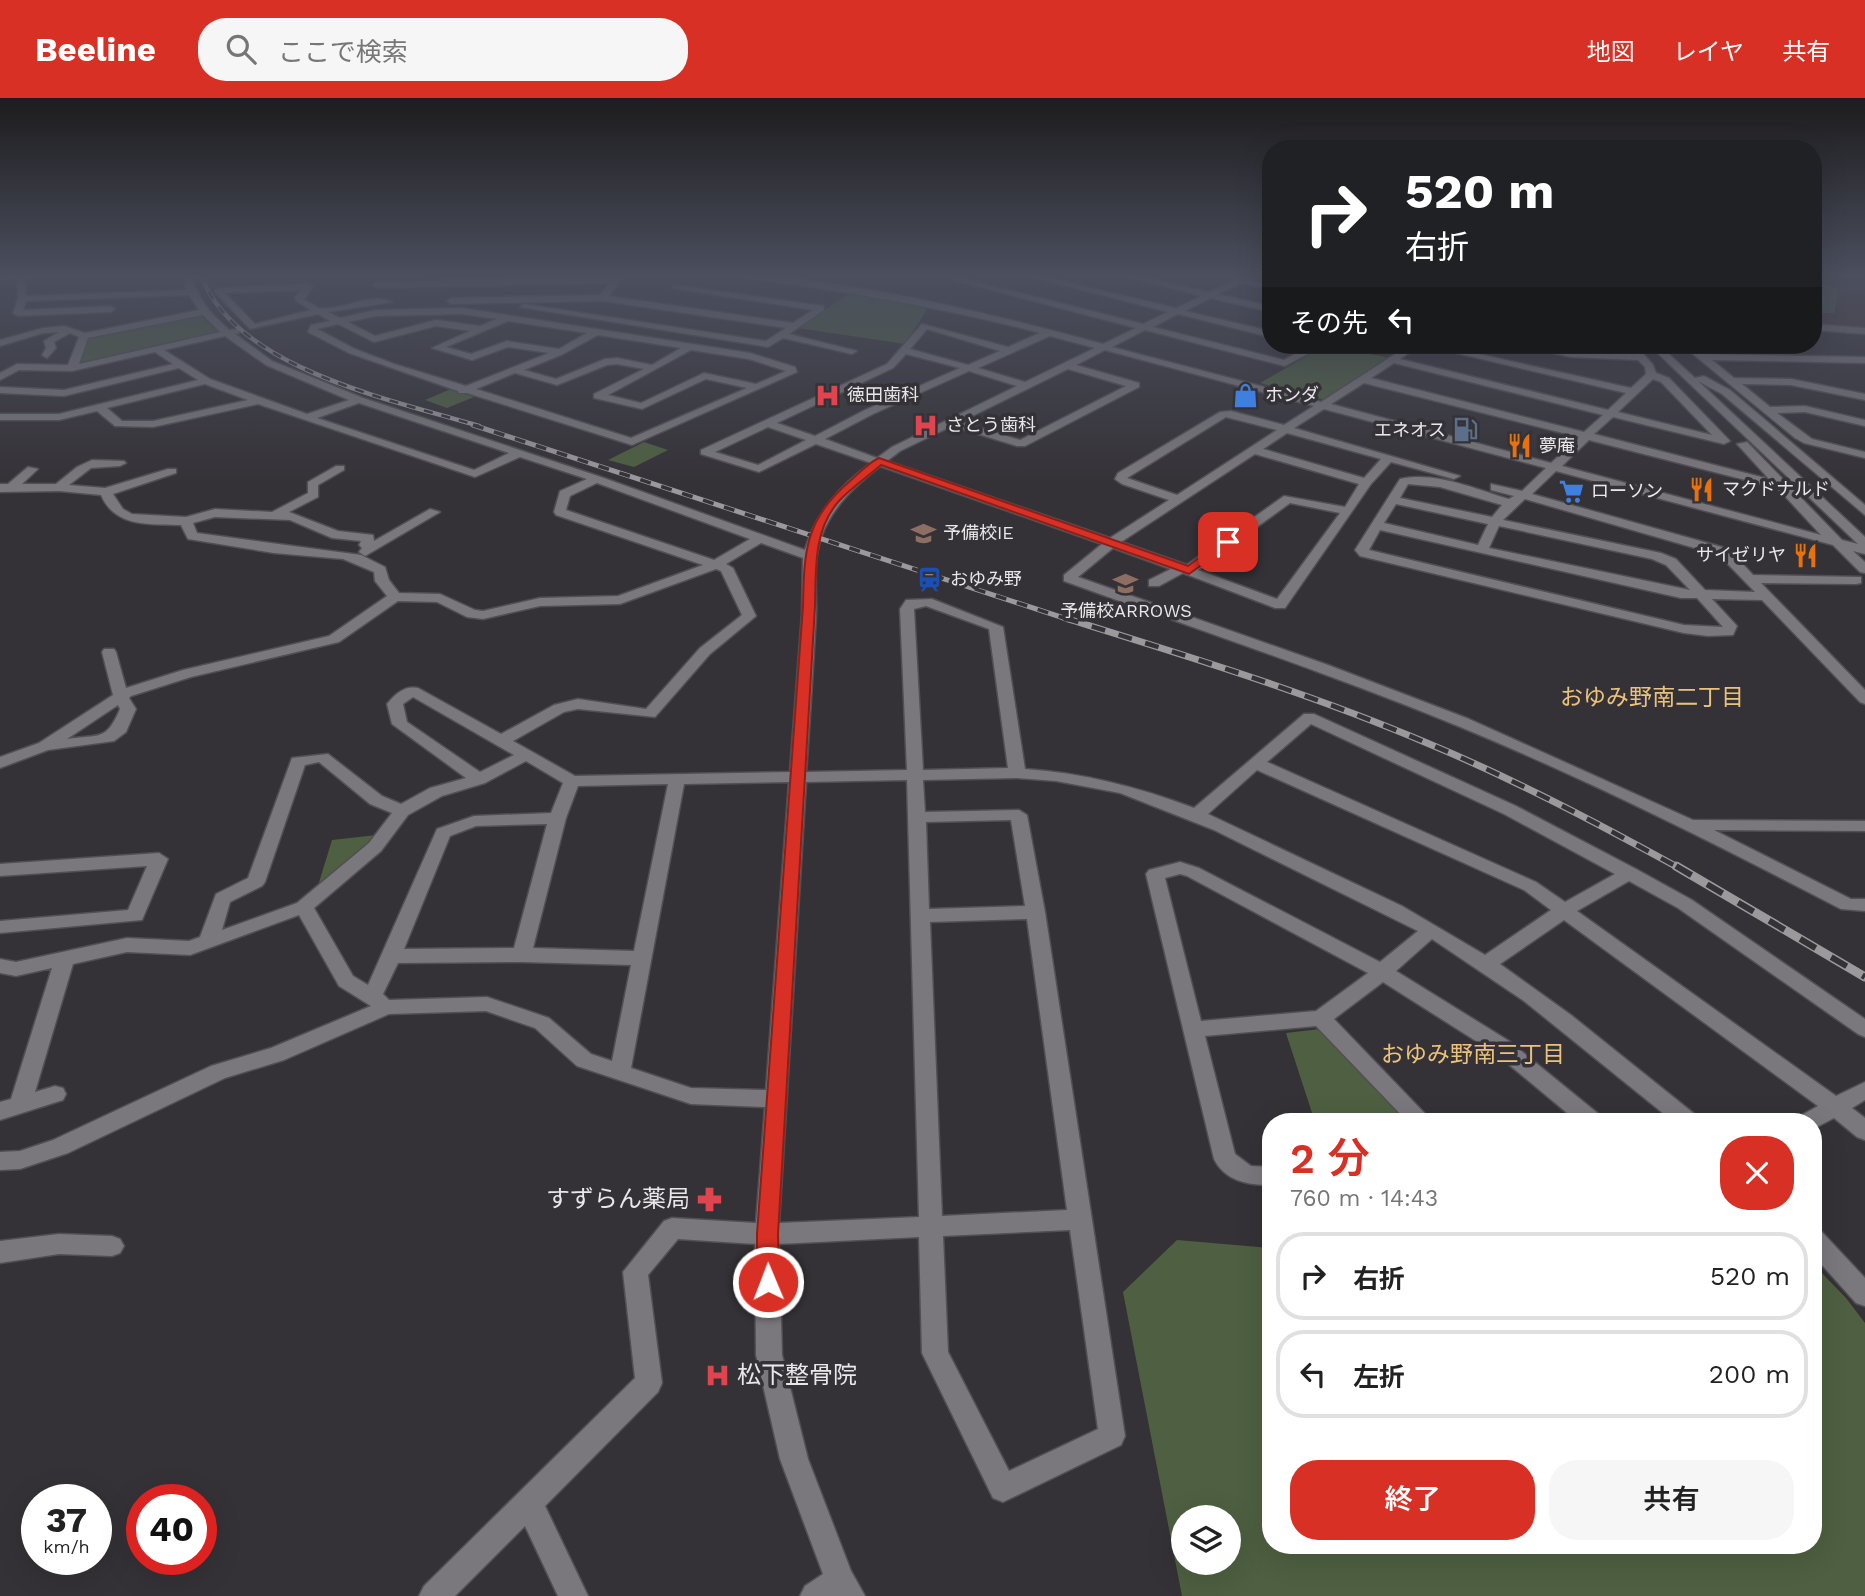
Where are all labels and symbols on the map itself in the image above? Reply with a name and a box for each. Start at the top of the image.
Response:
hospital icon: 徳田歯科 [813,381,841,409]
shop icon: ホンダ [1231,381,1259,409]
place label: 徳田歯科 [847,384,919,405]
place label: ホンダ [1265,384,1319,405]
hospital icon: さとう歯科 [912,411,940,439]
place label: さとう歯科 [946,414,1036,435]
fuel station icon: エネオス [1452,416,1480,444]
place label: エネオス [1374,419,1446,440]
restaurant icon: 夢庵 [1505,432,1533,460]
place label: 夢庵 [1539,435,1575,456]
restaurant icon: マクドナルド [1688,475,1716,503]
supermarket icon: ローソン [1557,477,1585,505]
place label: マクドナルド [1722,478,1830,499]
place label: ローソン [1591,480,1663,501]
pin [1198,512,1258,572]
school or university icon: 予備校IE [909,519,937,547]
place label: 予備校IE [943,522,1014,543]
restaurant icon: サイゼリヤ [1792,541,1820,569]
place label: サイゼリヤ [1696,544,1786,565]
station icon: おゆみ野 [916,565,944,593]
place label: おゆみ野 [950,568,1022,589]
school or university icon: 予備校ARROWS [1112,570,1140,598]
place label: 予備校ARROWS [1060,600,1192,621]
district label: おゆみ野南二丁目 [1560,684,1744,711]
district label: おゆみ野南三丁目 [1381,1041,1565,1068]
place label: すずらん薬局 [546,1185,690,1213]
pharmacy icon: すずらん薬局 [696,1185,724,1213]
position arrow [731,1245,805,1319]
hospital icon: 松下整骨院 [703,1361,731,1389]
place label: 松下整骨院 [737,1361,857,1389]
speed limit sign: 40 [126,1484,217,1575]

